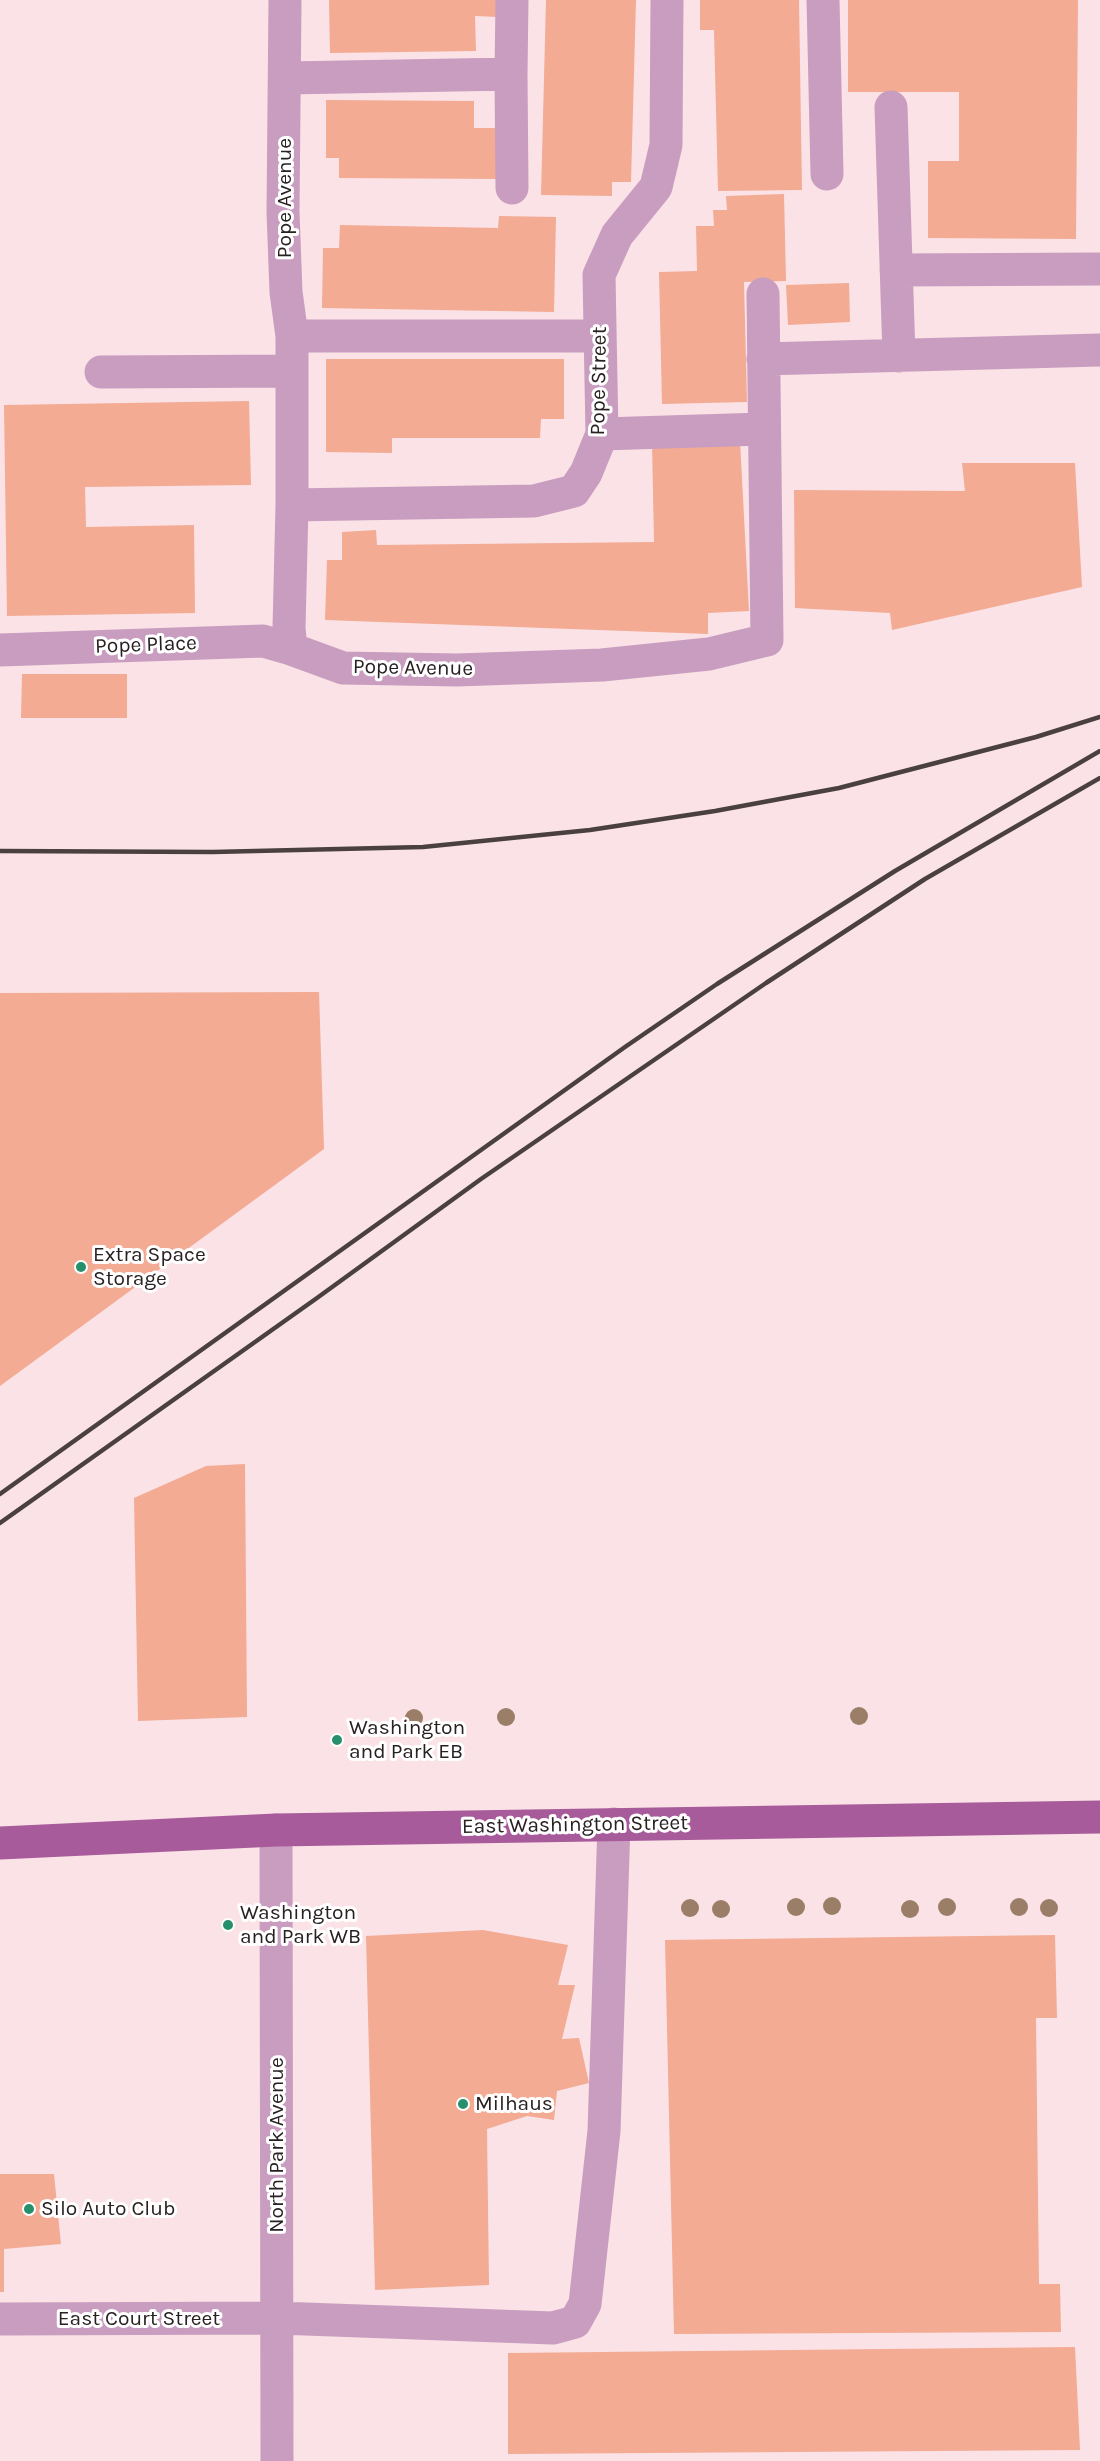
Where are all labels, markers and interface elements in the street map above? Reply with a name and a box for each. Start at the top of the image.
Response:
street label: Pope Avenue [272,138,298,258]
street label: Pope Street [585,326,613,436]
street label: Pope Place [95,631,197,659]
street label: Pope Avenue [353,654,473,682]
place label: Extra Space Storage [93,1242,206,1292]
marker: Extra Space Storage [74,1260,88,1274]
place label: Washington and Park EB [349,1715,465,1765]
marker: Washington and Park EB [330,1733,344,1747]
street label: East Washington Street [462,1810,688,1840]
place label: Washington and Park WB [240,1900,361,1950]
marker: Washington and Park WB [221,1918,235,1932]
street label: North Park Avenue [264,2057,290,2233]
place label: Milhaus [475,2091,553,2117]
marker: Milhaus [456,2097,470,2111]
place label: Silo Auto Club [41,2196,175,2222]
marker: Silo Auto Club [22,2202,36,2216]
street label: East Court Street [58,2306,220,2332]

